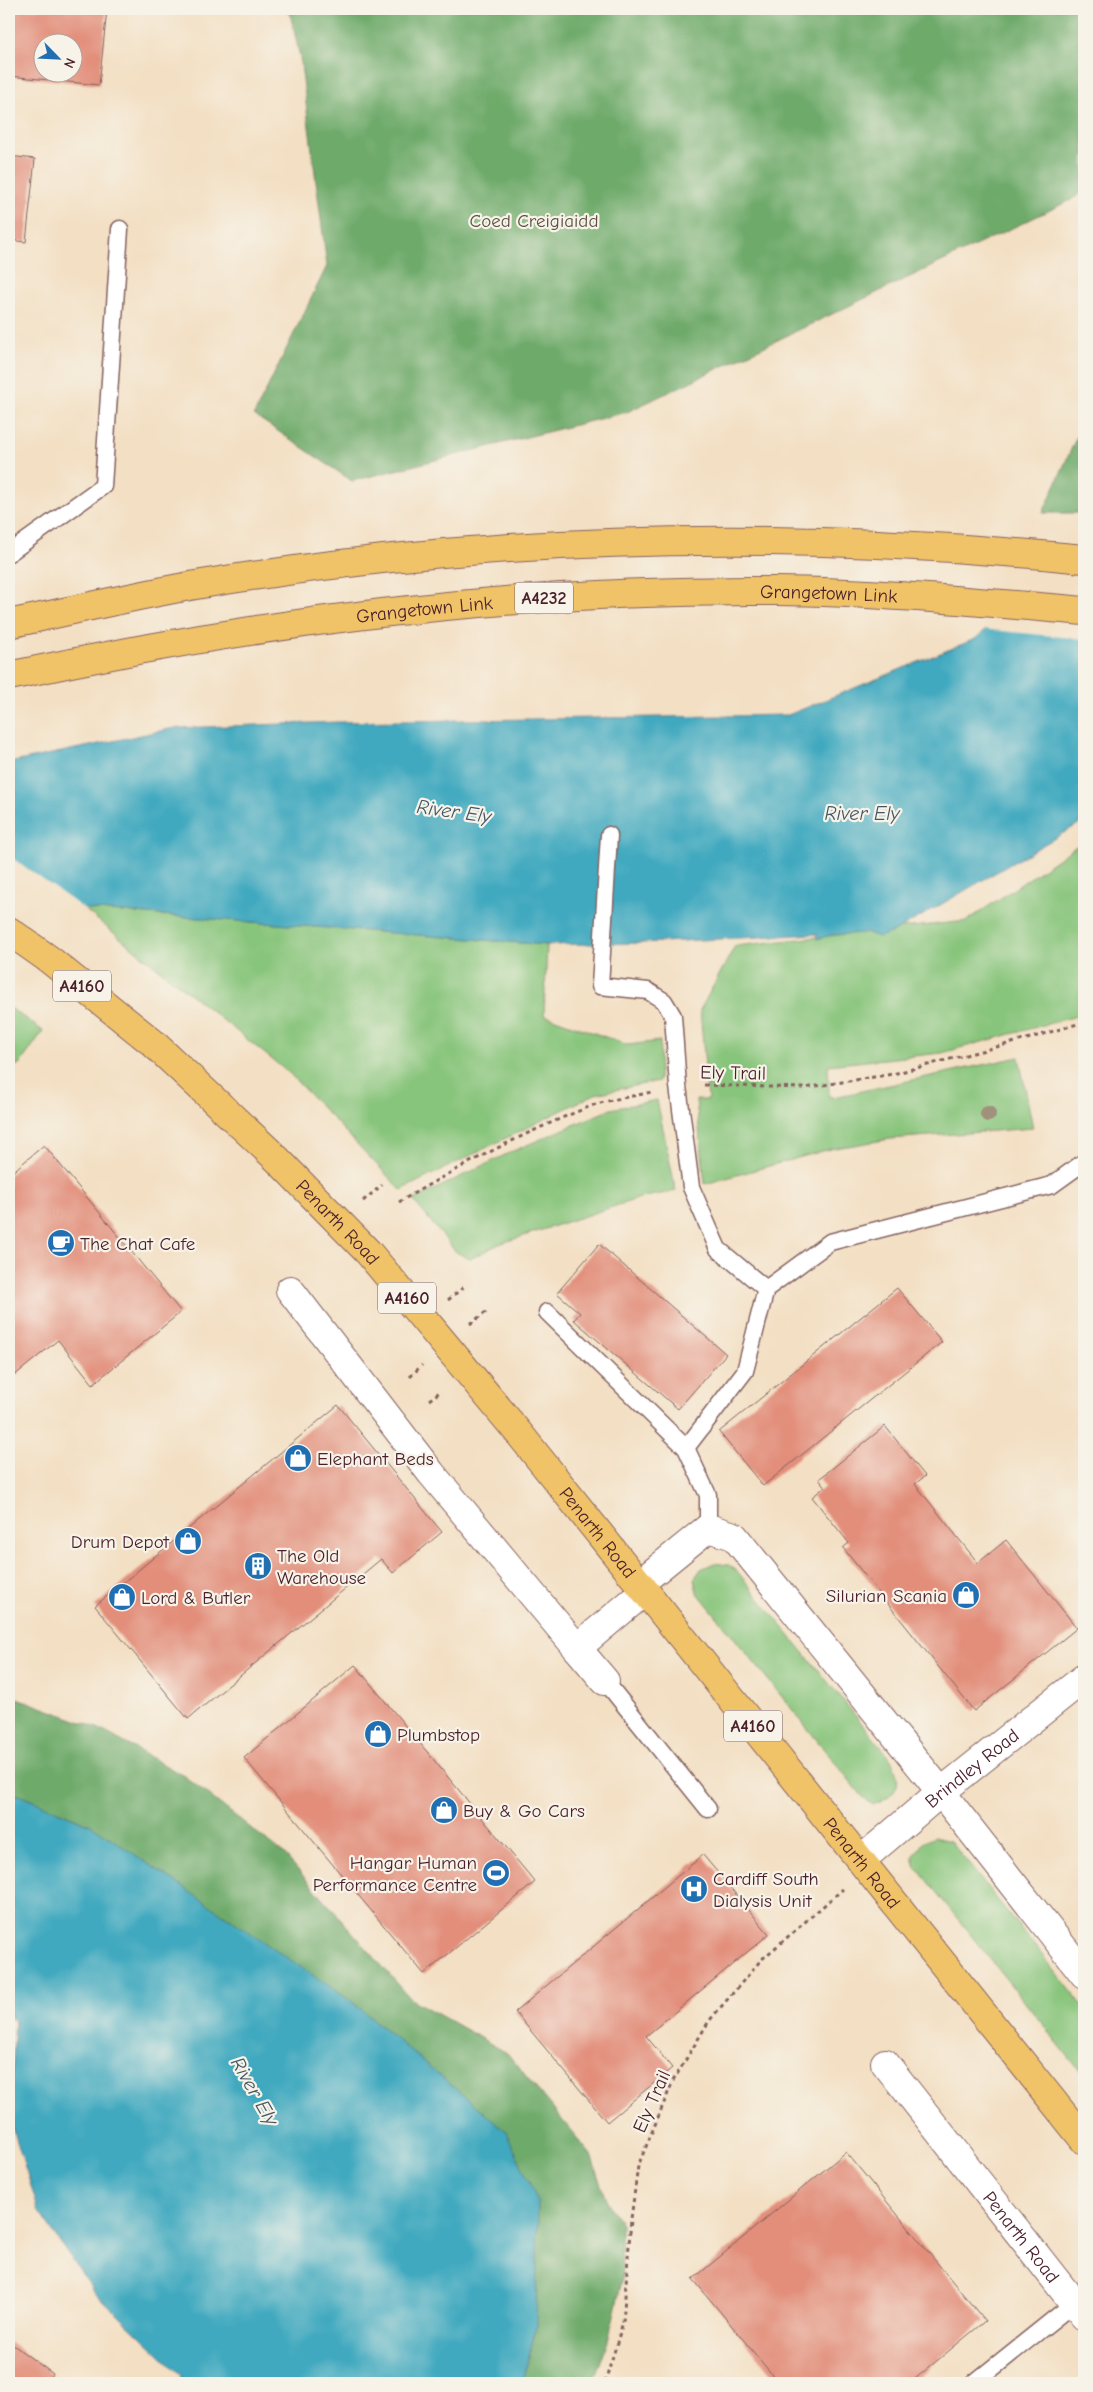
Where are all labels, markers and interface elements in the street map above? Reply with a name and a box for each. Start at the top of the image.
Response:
north arrow [32,32,82,82]
text: N [60,55,79,71]
park label: Coed Creigiaidd [470,210,598,232]
street label: Grangetown Link [760,581,899,608]
road number: A4232 [515,582,573,614]
street label: Grangetown Link [355,592,494,628]
water label: River Ely [415,795,494,828]
water label: River Ely [825,802,901,825]
road number: A4160 [53,970,111,1001]
street label: Ely Trail [700,1061,766,1085]
street label: Penarth Road [291,1175,384,1269]
cafe icon: The Chat Cafe [46,1228,76,1258]
place label: The Chat Cafe [80,1233,195,1255]
road number: A4160 [378,1282,436,1314]
shop icon: Elephant Beds [283,1443,313,1473]
place label: Elephant Beds [317,1448,434,1470]
street label: Penarth Road [554,1483,640,1583]
shop icon: Drum Depot [173,1526,203,1556]
place label: Drum Depot [71,1531,170,1553]
place label: The Old Warehouse [277,1545,366,1589]
building icon: The Old Warehouse [243,1551,273,1581]
shop icon: Silurian Scania [951,1580,981,1610]
shop icon: Lord & Butler [107,1582,137,1612]
place label: Silurian Scania [826,1585,947,1607]
place label: Lord & Butler [141,1587,251,1609]
road number: A4160 [724,1710,782,1742]
shop icon: Plumbstop [363,1719,393,1749]
place label: Plumbstop [397,1724,480,1746]
street label: Brindley Road [921,1724,1024,1813]
shop icon: Buy & Go Cars [429,1795,459,1825]
place label: Buy & Go Cars [463,1800,585,1822]
street label: Penarth Road [818,1813,904,1913]
place label: Hangar Human Performance Centre [313,1852,477,1896]
sports icon: Hangar Human Performance Centre [481,1858,511,1888]
place label: Cardiff South Dialysis Unit [713,1868,819,1912]
hospital icon: Cardiff South Dialysis Unit [679,1874,709,1904]
water label: River Ely [226,2053,284,2130]
street label: Ely Trail [628,2067,675,2136]
street label: Penarth Road [978,2187,1064,2287]

